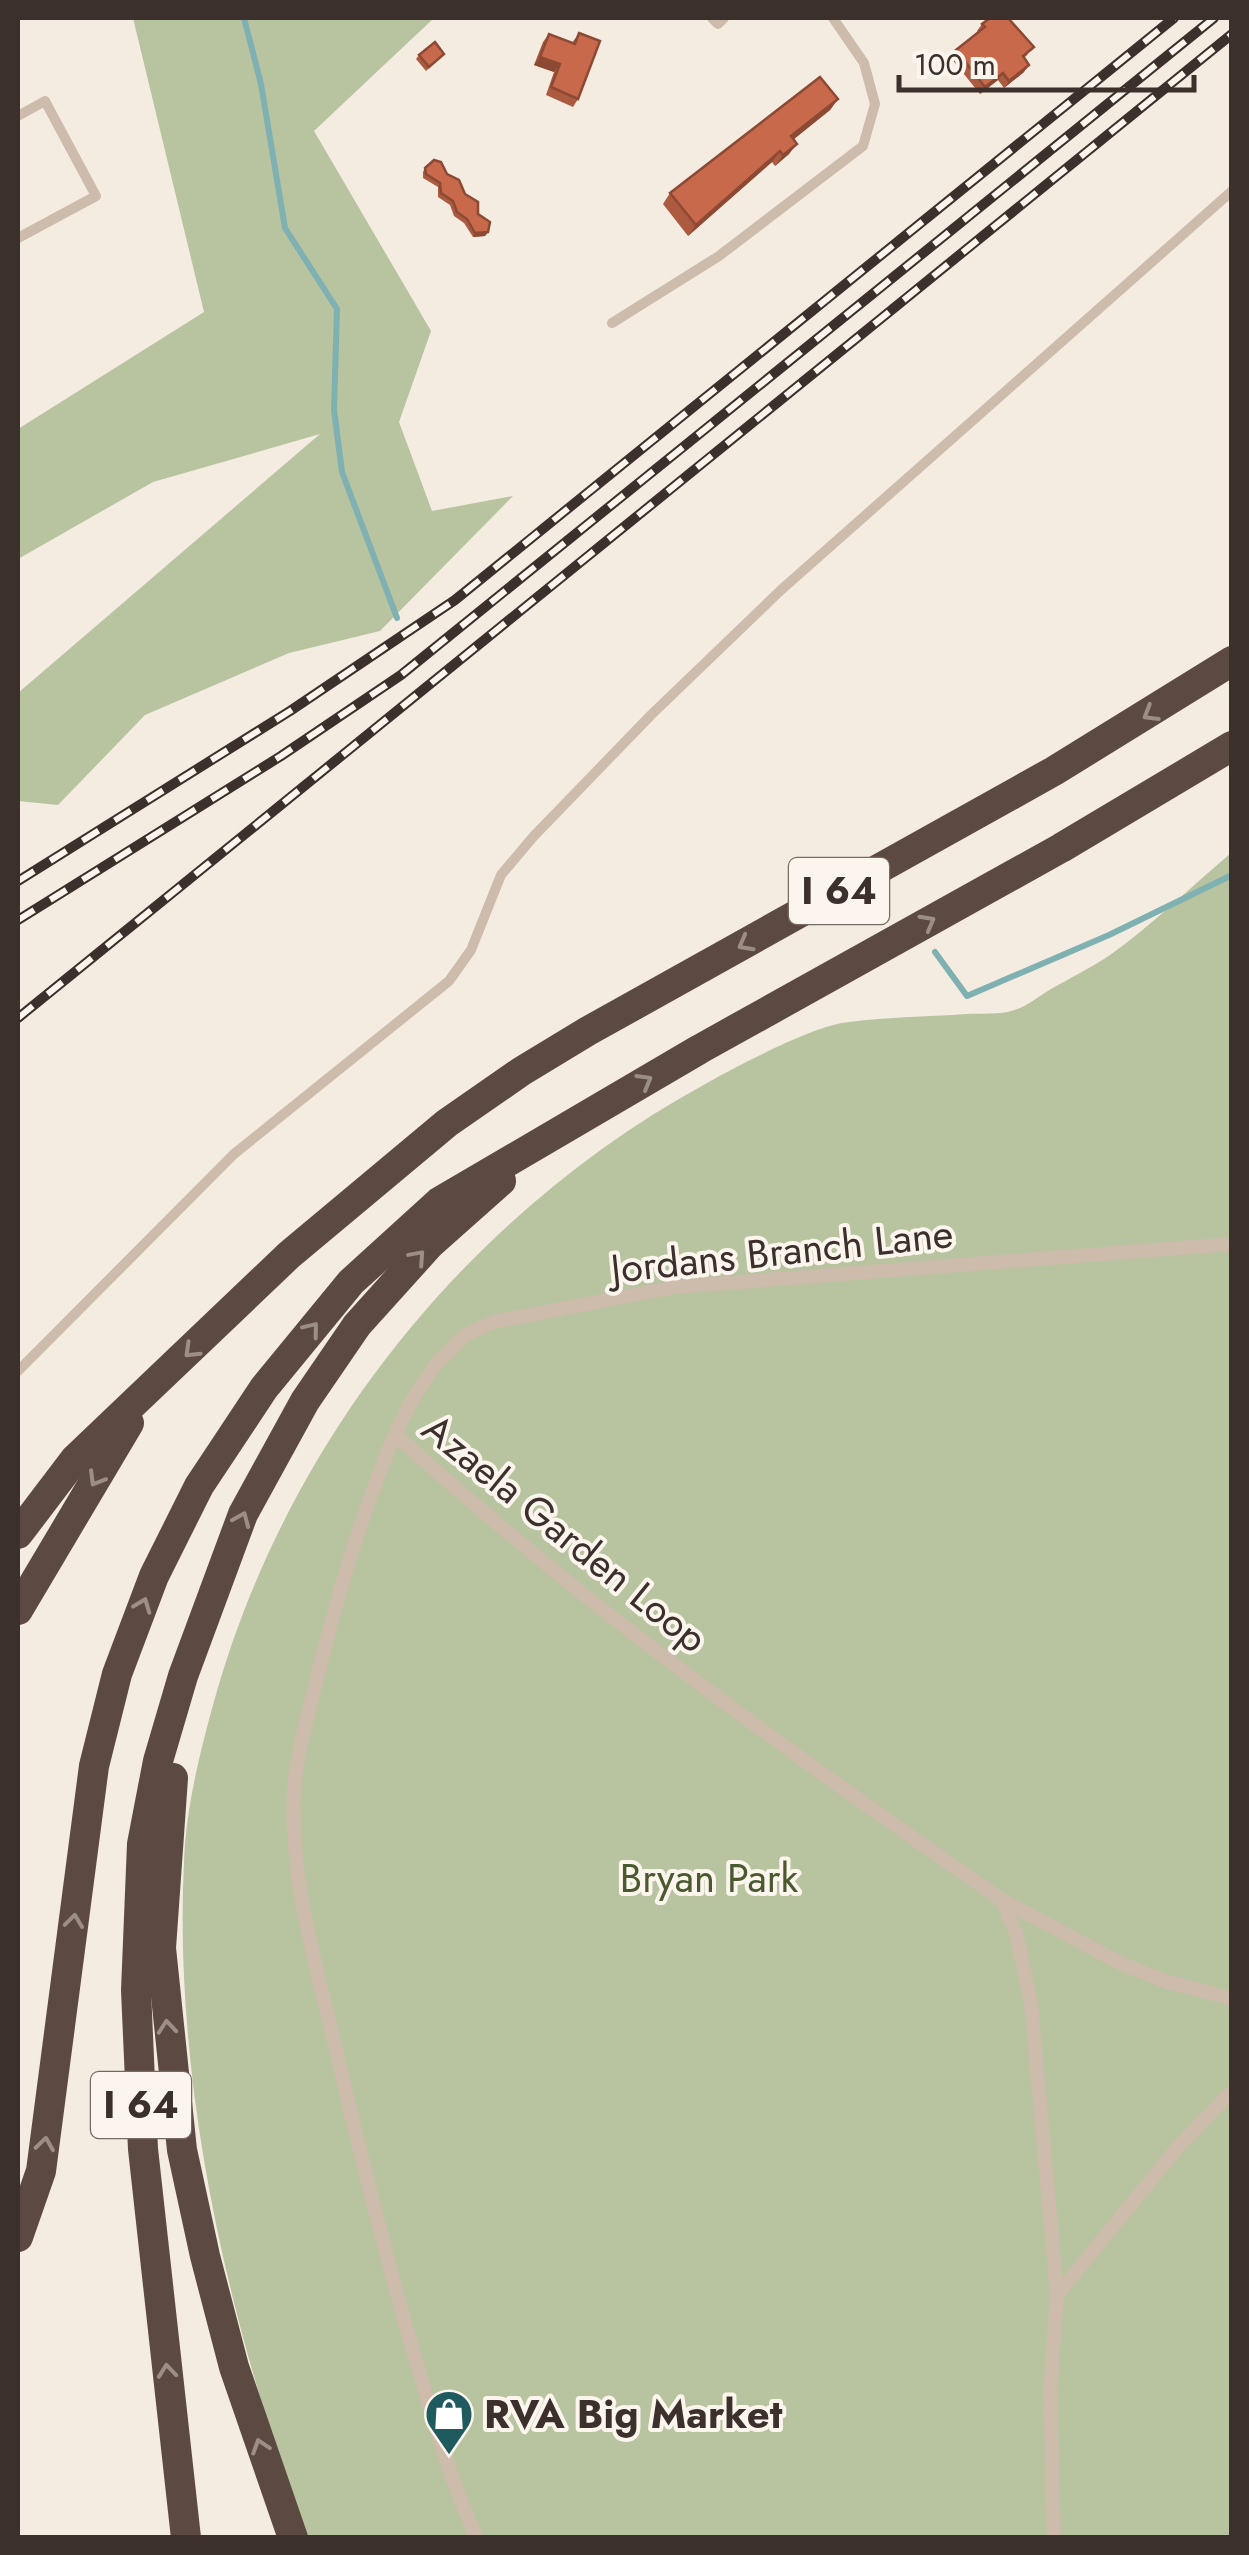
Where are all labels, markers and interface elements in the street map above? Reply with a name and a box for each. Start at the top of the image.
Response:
scale bar [899,30,1194,92]
text: 100 m [914,43,996,86]
one-way arrow [1143,702,1161,721]
road number: I 64 [789,858,889,924]
one-way arrow [917,914,935,934]
one-way arrow [738,931,756,951]
one-way arrow [634,1074,652,1093]
street label: Jordans Branch Lane [603,1204,956,1298]
one-way arrow [407,1250,425,1269]
one-way arrow [300,1323,318,1341]
one-way arrow [185,1339,203,1357]
street label: Azaela Garden Loop [410,1400,720,1666]
one-way arrow [89,1468,108,1486]
one-way arrow [230,1511,250,1529]
one-way arrow [131,1597,152,1614]
park label: Bryan Park [620,1849,799,1907]
one-way arrow [63,1913,84,1929]
one-way arrow [157,2019,179,2035]
road number: I 64 [91,2072,191,2138]
one-way arrow [33,2135,54,2152]
one-way arrow [157,2363,178,2379]
place label: RVA Big Market [484,2385,783,2443]
shop icon: RVA Big Market [423,2388,475,2456]
one-way arrow [252,2438,272,2455]

